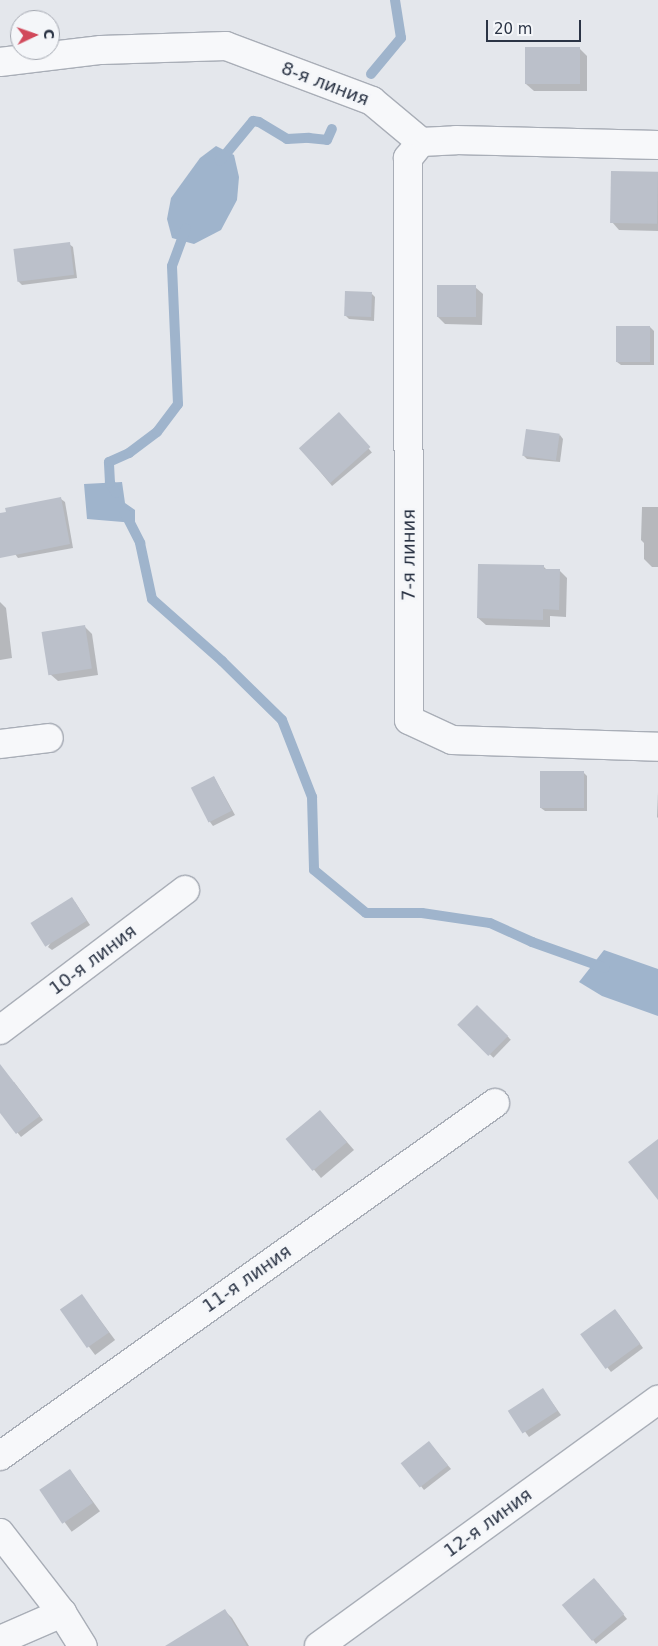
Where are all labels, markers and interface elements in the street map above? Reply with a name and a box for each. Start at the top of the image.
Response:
north arrow [10,10,60,60]
scale bar [488,10,583,42]
text: 20 m [494,20,532,38]
text: С [41,29,57,40]
street label: 8-я линия [278,57,372,111]
street label: 7-я линия [398,509,420,601]
street label: 10-я линия [45,920,141,1000]
street label: 11-я линия [198,1240,296,1318]
street label: 12-я линия [440,1484,536,1562]

